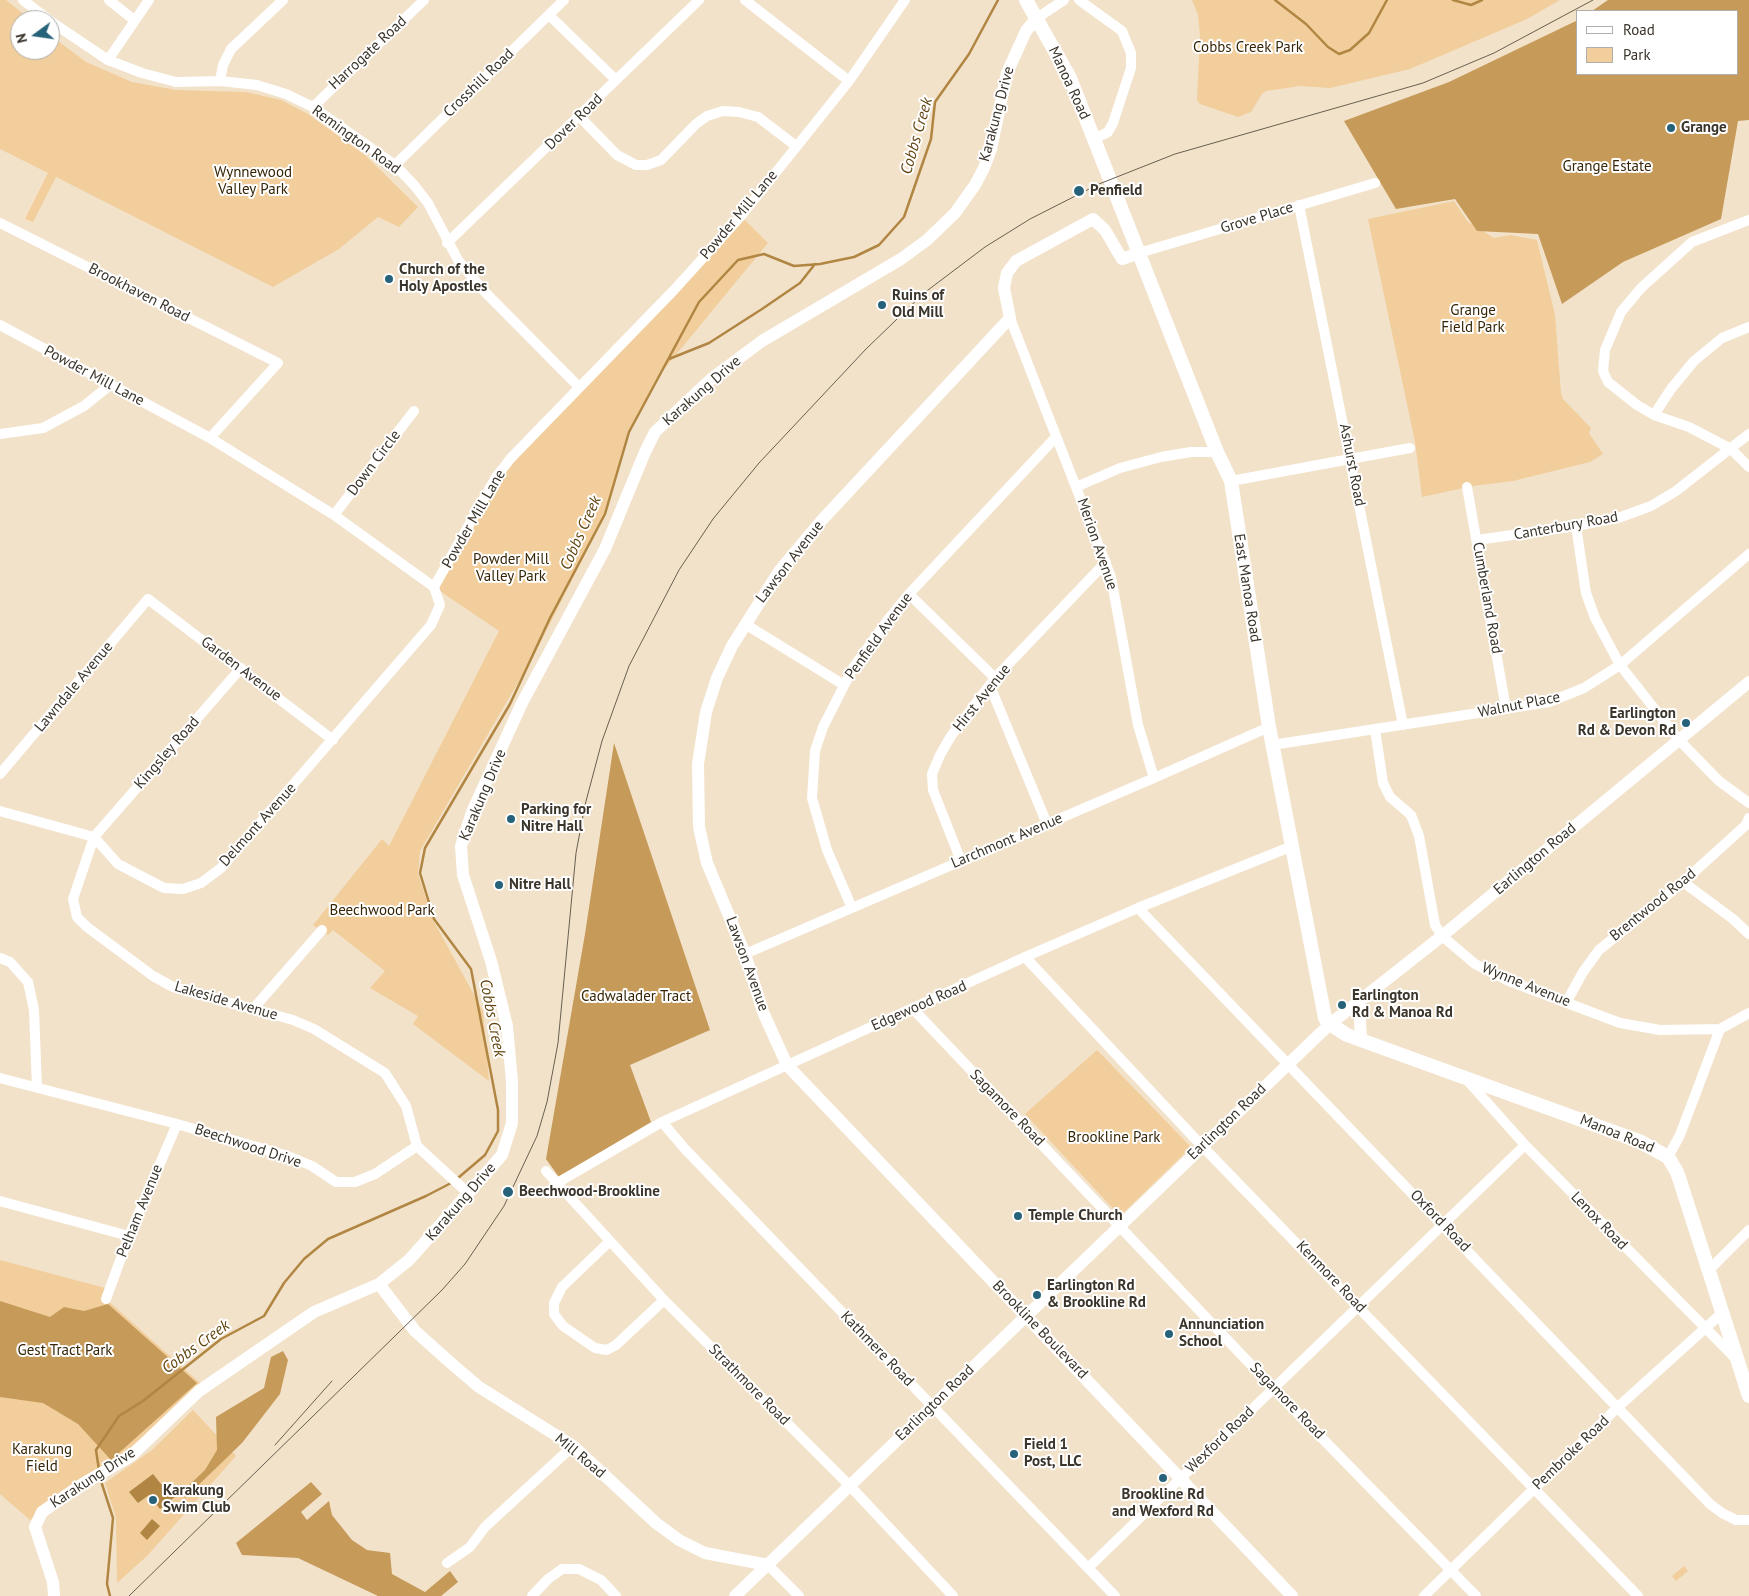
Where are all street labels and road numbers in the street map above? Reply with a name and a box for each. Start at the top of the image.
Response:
street label: Harrogate Road [325,12,411,94]
street label: Manoa Road [1044,44,1094,122]
street label: Crosshill Road [440,45,518,121]
street label: Karakung Drive [976,64,1018,164]
street label: Dover Road [541,90,607,154]
street label: Remington Road [308,102,404,178]
street label: Powder Mill Lane [696,167,782,263]
street label: Grove Place [1218,198,1296,238]
street label: Brookhaven Road [85,260,193,326]
street label: Powder Mill Lane [41,342,147,410]
street label: Karakung Drive [659,352,745,430]
street label: Ashurst Road [1335,422,1369,508]
street label: Down Circle [344,427,404,499]
street label: Powder Mill Lane [438,466,510,572]
street label: Merion Avenue [1073,496,1121,592]
street label: Canterbury Road [1512,508,1620,544]
street label: Lawson Avenue [752,517,828,607]
street label: East Manoa Road [1230,532,1264,644]
street label: Cumberland Road [1468,541,1506,655]
street label: Penfield Avenue [842,589,916,683]
street label: Garden Avenue [197,633,285,705]
street label: Lawndale Avenue [31,638,117,736]
street label: Hirst Avenue [949,661,1015,735]
street label: Walnut Place [1476,688,1562,722]
street label: Kingsley Road [131,713,203,793]
street label: Karakung Drive [456,746,510,844]
street label: Delmont Avenue [216,780,300,870]
street label: Larchmont Avenue [949,809,1065,873]
street label: Earlington Road [1490,819,1580,899]
street label: Brentwood Road [1606,865,1700,945]
street label: Lawson Avenue [722,914,772,1014]
street label: Wynne Avenue [1479,959,1573,1011]
street label: Edgewood Road [869,977,969,1035]
street label: Lakeside Avenue [172,978,280,1024]
street label: Sagamore Road [966,1066,1048,1150]
street label: Earlington Road [1184,1080,1270,1164]
street label: Manoa Road [1577,1111,1657,1157]
street label: Beechwood Drive [192,1120,304,1172]
street label: Karakung Drive [422,1159,500,1245]
street label: Pelham Avenue [113,1162,167,1260]
street label: Oxford Road [1406,1186,1474,1256]
street label: Lenox Road [1567,1188,1631,1254]
street label: Kenmore Road [1292,1237,1370,1317]
street label: Brookline Boulevard [988,1277,1092,1383]
street label: Kathmere Road [837,1308,917,1390]
street label: Strathmore Road [705,1341,793,1429]
street label: Sagamore Road [1246,1359,1328,1443]
street label: Earlington Road [892,1361,978,1445]
street label: Wexford Road [1182,1403,1258,1477]
street label: Pembroke Road [1529,1412,1613,1494]
street label: Mill Road [551,1430,609,1482]
street label: Karakung Drive [47,1444,139,1512]

